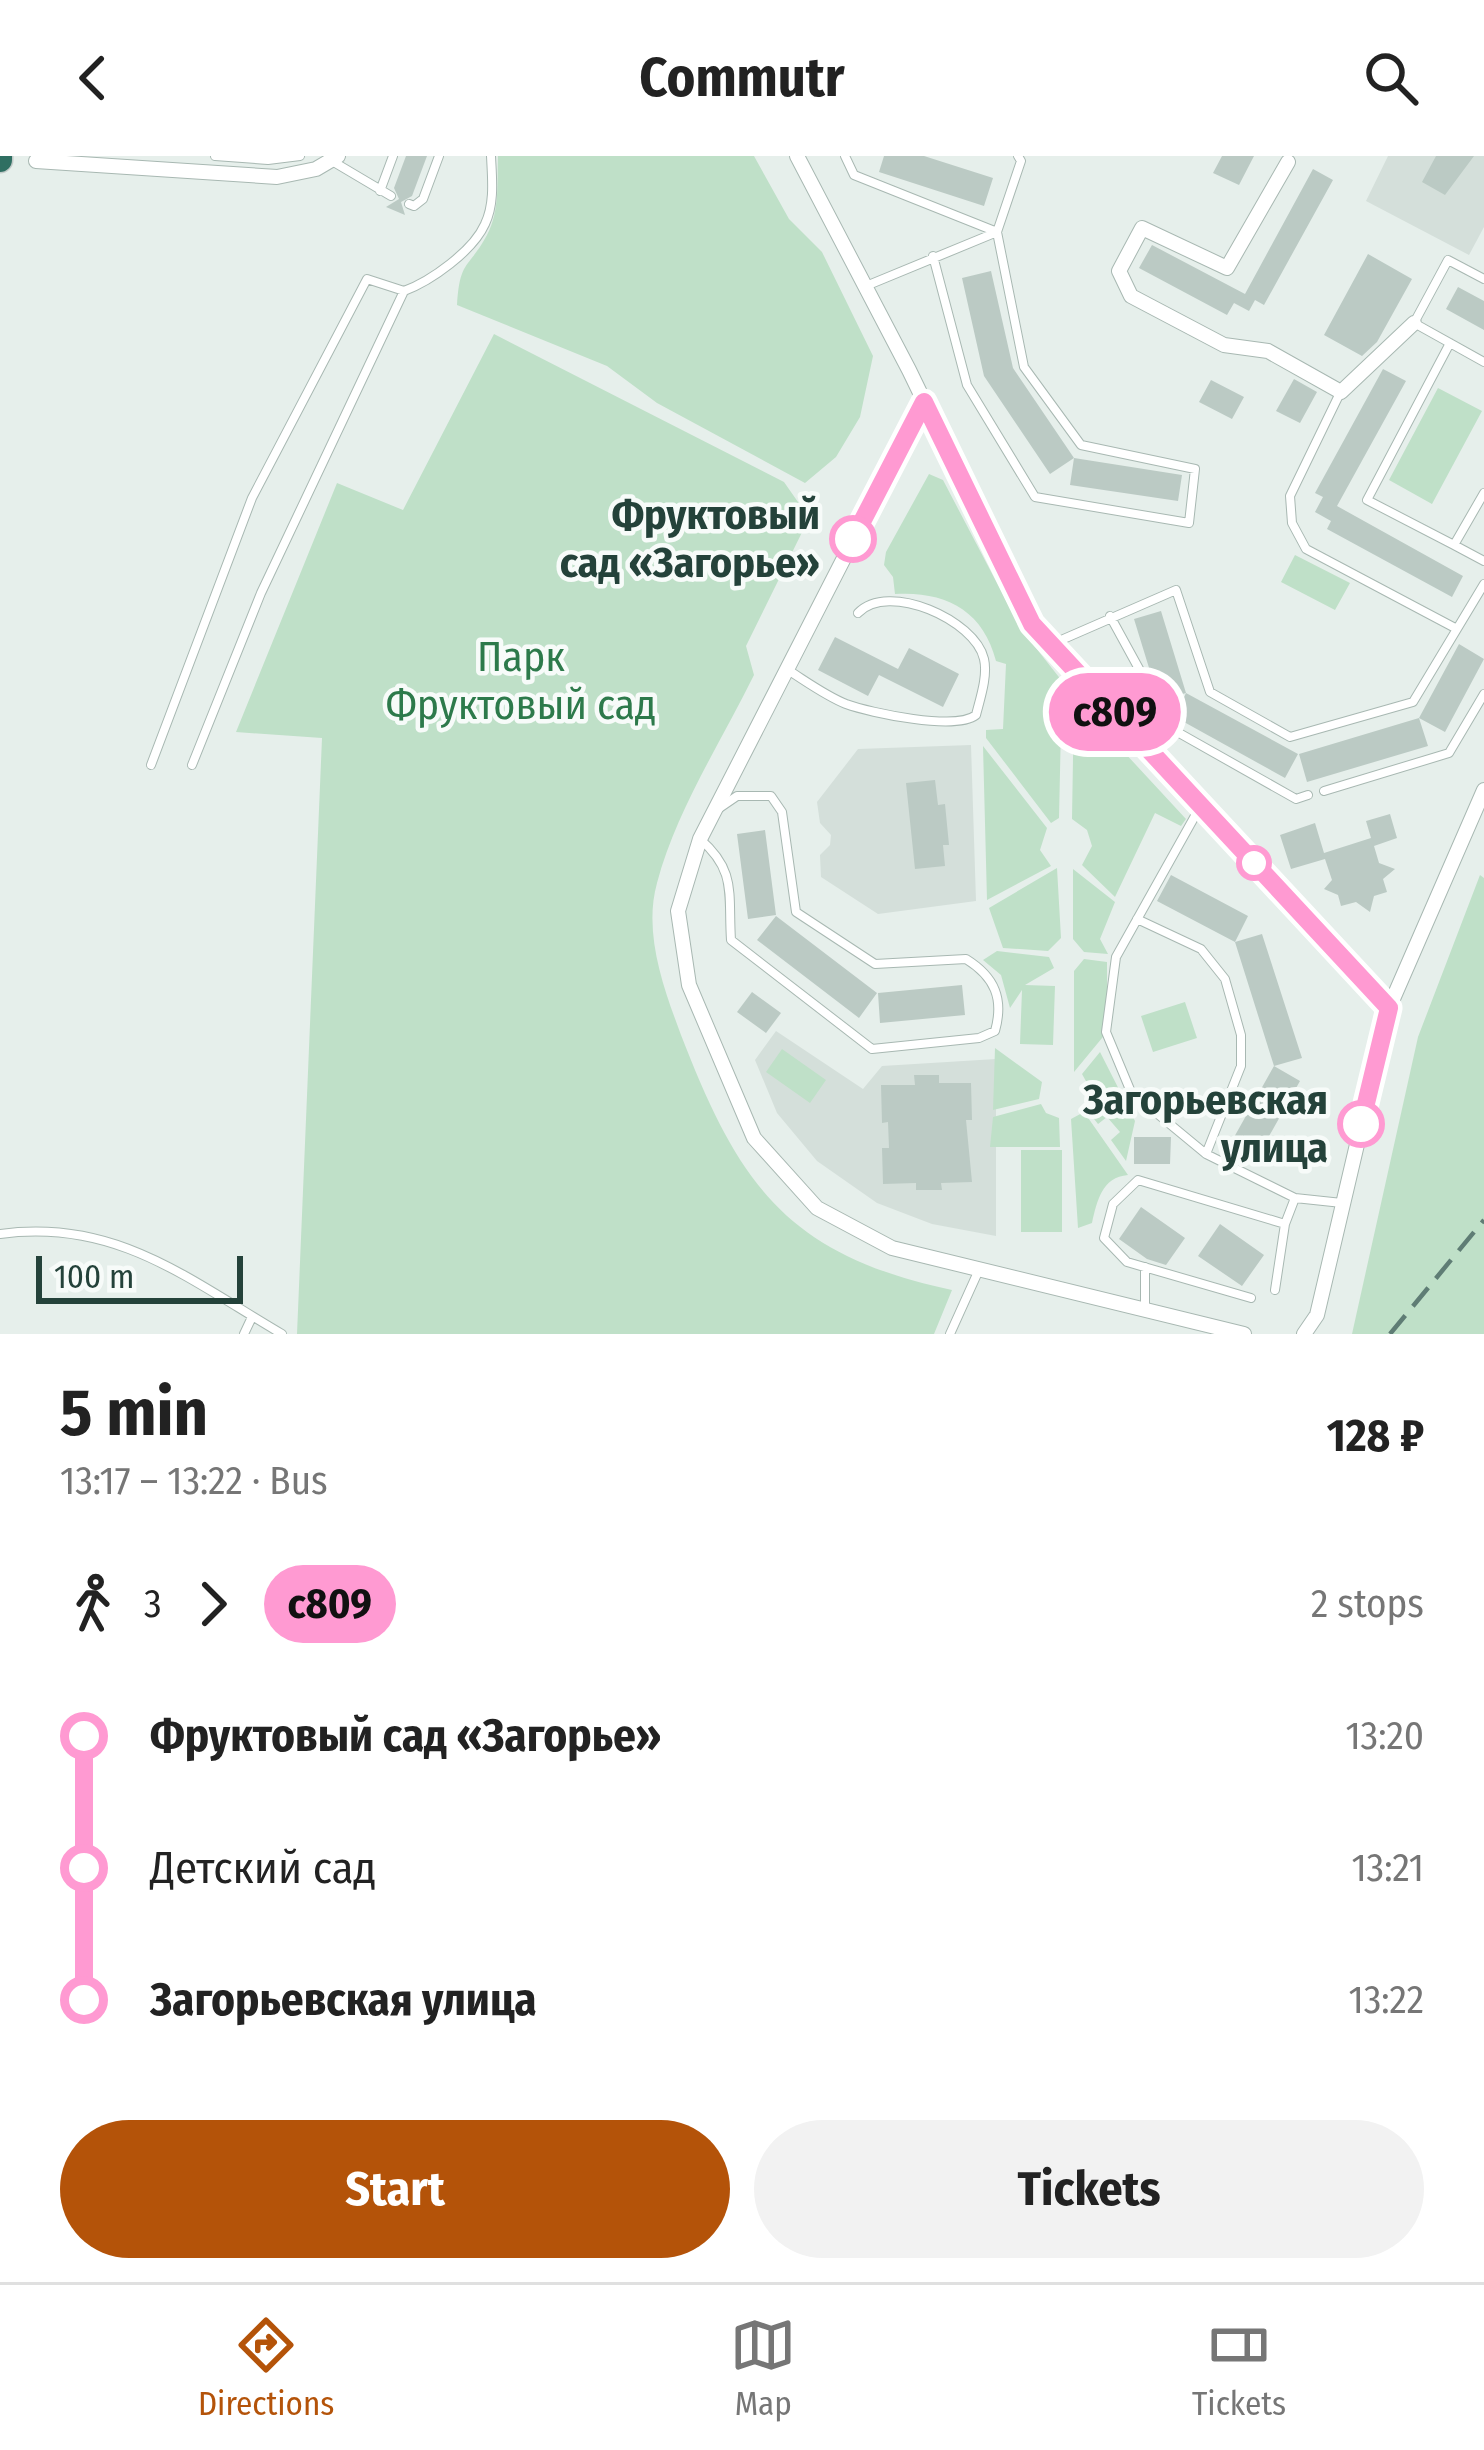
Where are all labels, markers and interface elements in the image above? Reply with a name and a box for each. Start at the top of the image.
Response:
icon: back [60,45,126,111]
icon: search [1358,45,1424,111]
text: Commutr [639,46,845,110]
place label: Фруктовый сад «Загорье» [560,490,820,588]
marker: Фруктовый сад «Загорье» [831,517,875,561]
park label: Парк Фруктовый сад [386,632,656,730]
line badge: с809 [1031,673,1199,751]
text: с809 [1073,687,1157,737]
unlabelled marker [1238,847,1270,879]
place label: Загорьевская улица [1082,1075,1328,1173]
marker: Загорьевская улица [1339,1102,1383,1146]
scale bar [36,1250,243,1303]
text: 100 m [54,1257,134,1297]
text: 5 min [60,1373,208,1452]
text: 128 ₽ [1327,1409,1424,1463]
text: 13:17 – 13:22 · Bus [60,1458,328,1504]
icon: walk [60,1571,126,1637]
icon: forward [180,1571,246,1637]
text: с809 [288,1579,372,1629]
text: 3 [144,1581,162,1627]
text: 2 stops [1311,1581,1424,1627]
text: Фруктовый сад «Загорье» [150,1709,661,1763]
text: 13:20 [1345,1713,1424,1759]
text: Детский сад [150,1841,376,1895]
text: 13:21 [1351,1845,1424,1891]
text: Загорьевская улица [150,1973,537,2027]
text: 13:22 [1349,1977,1424,2023]
button: Start [60,2120,730,2258]
button: Tickets [754,2120,1424,2258]
tab: Directions [198,2312,334,2424]
tab: Map [730,2312,796,2424]
tab: Tickets [1192,2312,1286,2424]

